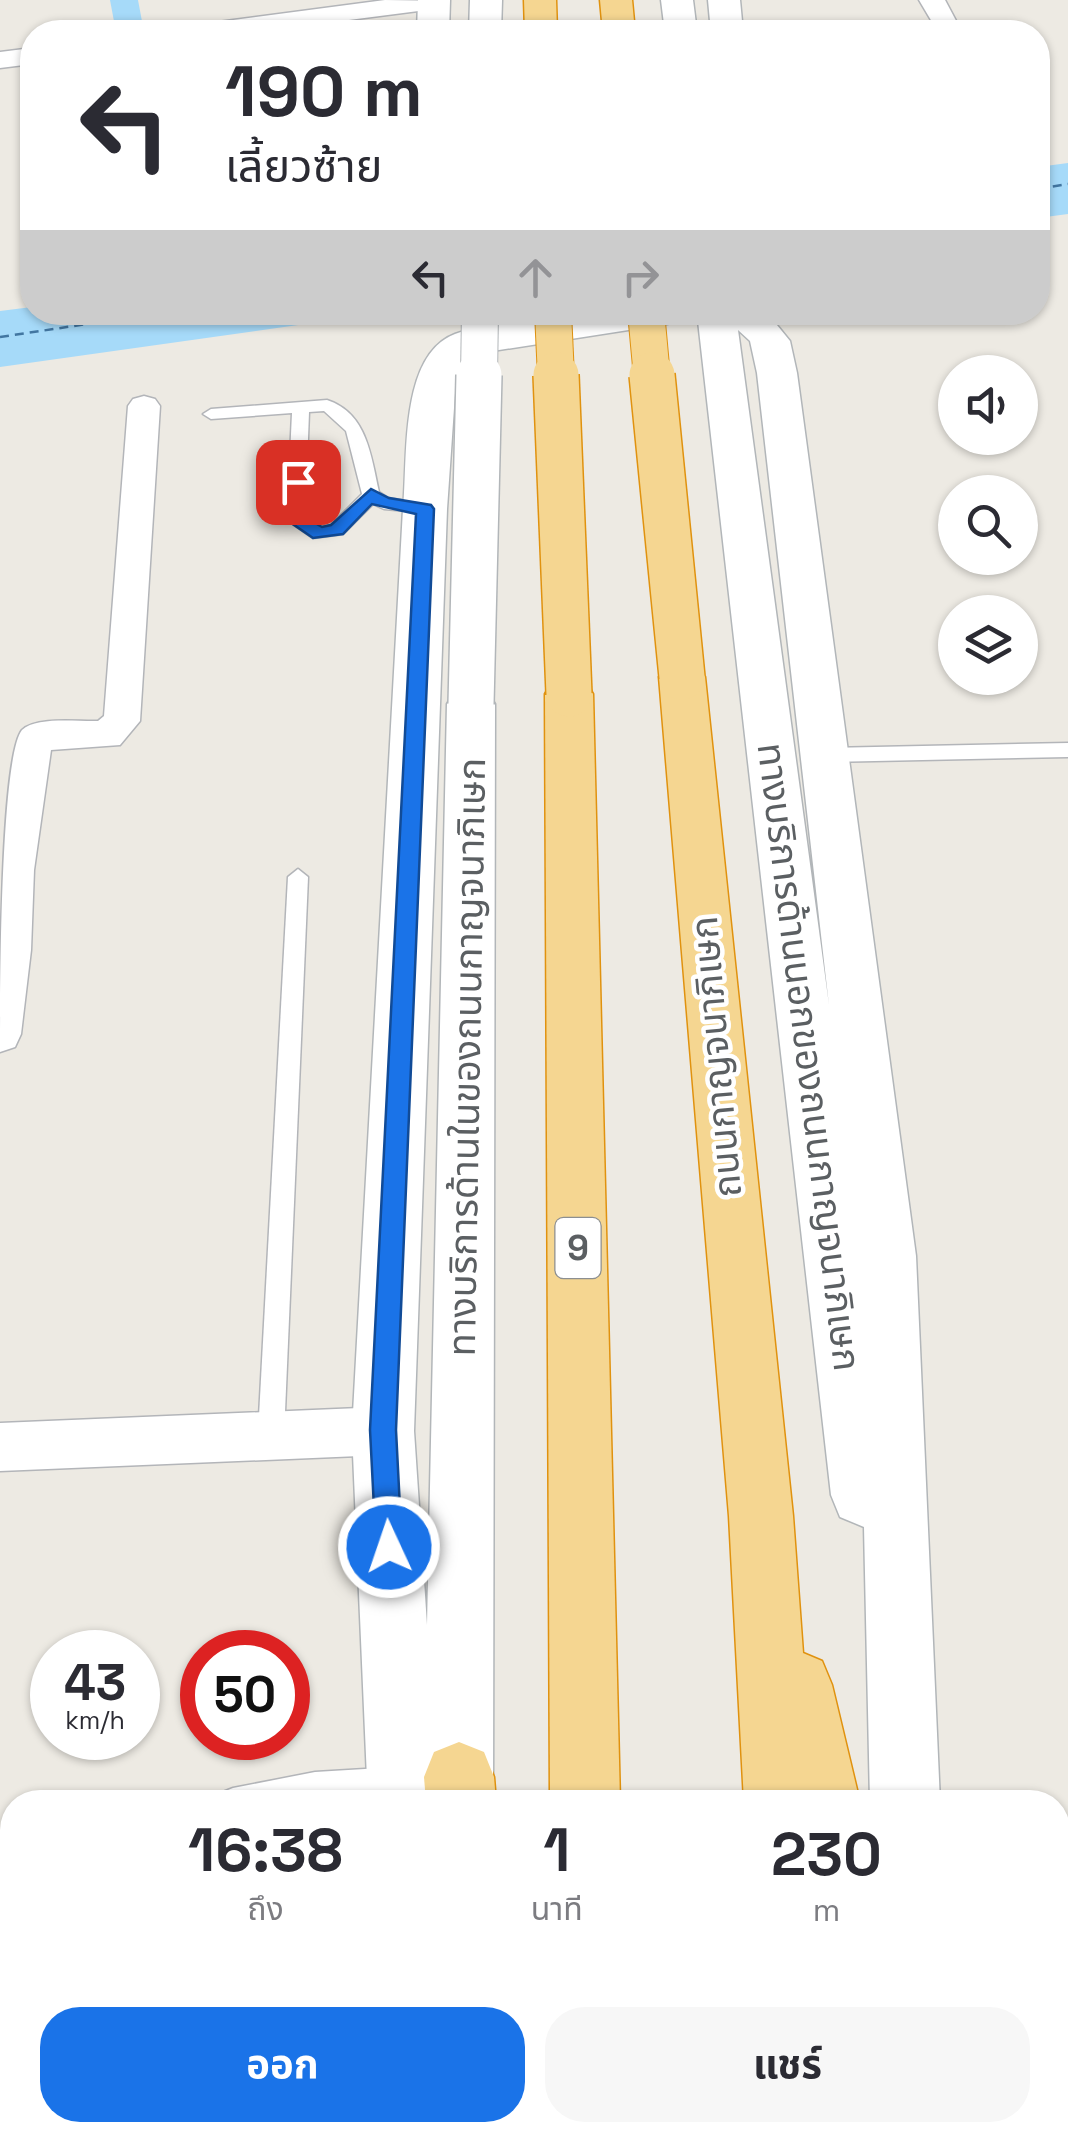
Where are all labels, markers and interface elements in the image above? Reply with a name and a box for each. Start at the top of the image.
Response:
text: 190 m [225,47,423,136]
icon: left [60,60,190,190]
text: เลี้ยวซ้าย [225,138,382,195]
icon: left [403,250,458,305]
icon: ahead [508,250,563,305]
icon: right [613,250,668,305]
map controls [938,355,1038,695]
button: sound [938,355,1038,455]
pin [256,440,341,525]
icon: arrive [271,455,326,510]
button: search [938,475,1038,575]
button: layers [938,595,1038,695]
street label: ทางบริการด้านนอกของถนนกาญจนาภิเษก [747,740,871,1374]
street label: ทางบริการด้านในของถนนกาญจนาภิเษก [438,757,496,1357]
street label: ถนนกาญจนาภิเษก [680,914,752,1200]
road number: 9 [556,1218,600,1278]
position arrow [337,1495,441,1599]
speed limit sign: 50 [180,1630,310,1760]
text: 43 [64,1651,126,1715]
text: km/h [65,1704,125,1736]
text: 16:38 [188,1812,343,1889]
text: 1 [543,1812,570,1889]
text: 230 [771,1816,882,1893]
text: ถึง [247,1889,284,1929]
text: นาที [531,1889,583,1929]
text: m [813,1890,840,1930]
button: ออก [40,2007,525,2122]
button: แชร์ [545,2007,1030,2122]

